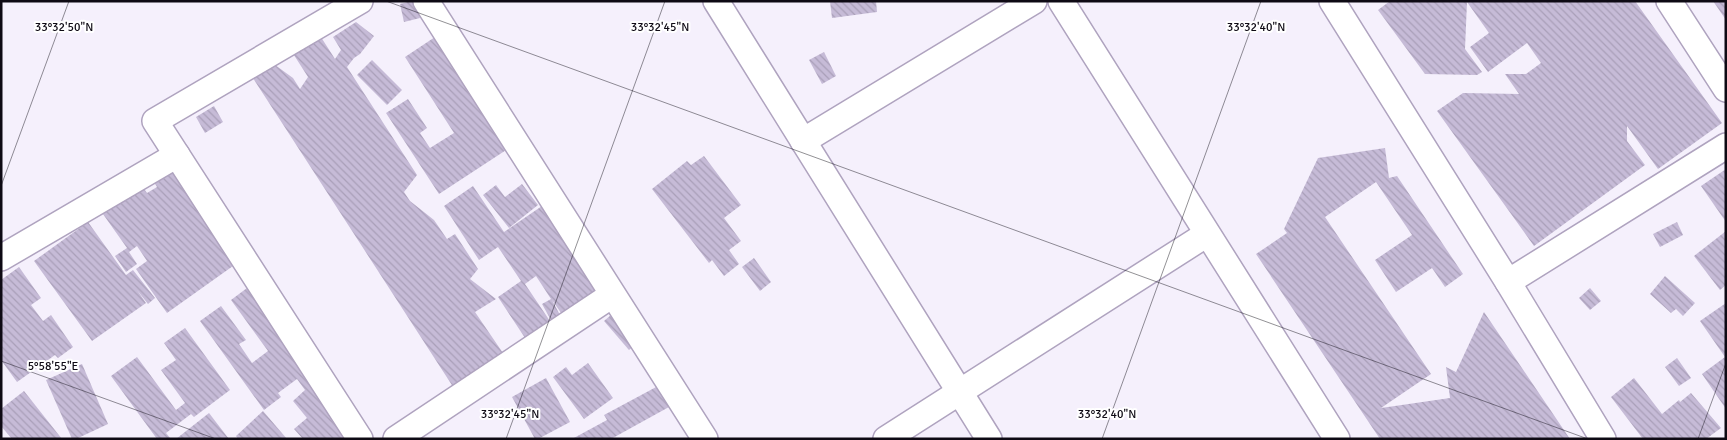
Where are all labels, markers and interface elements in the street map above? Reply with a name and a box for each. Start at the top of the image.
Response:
text: 33°32'50"N [35,20,93,35]
text: 33°32'45"N [631,20,689,35]
text: 33°32'40"N [1227,20,1285,35]
text: 5°58'55"E [28,359,79,374]
text: 33°32'45"N [481,407,539,422]
text: 33°32'40"N [1078,407,1136,422]

